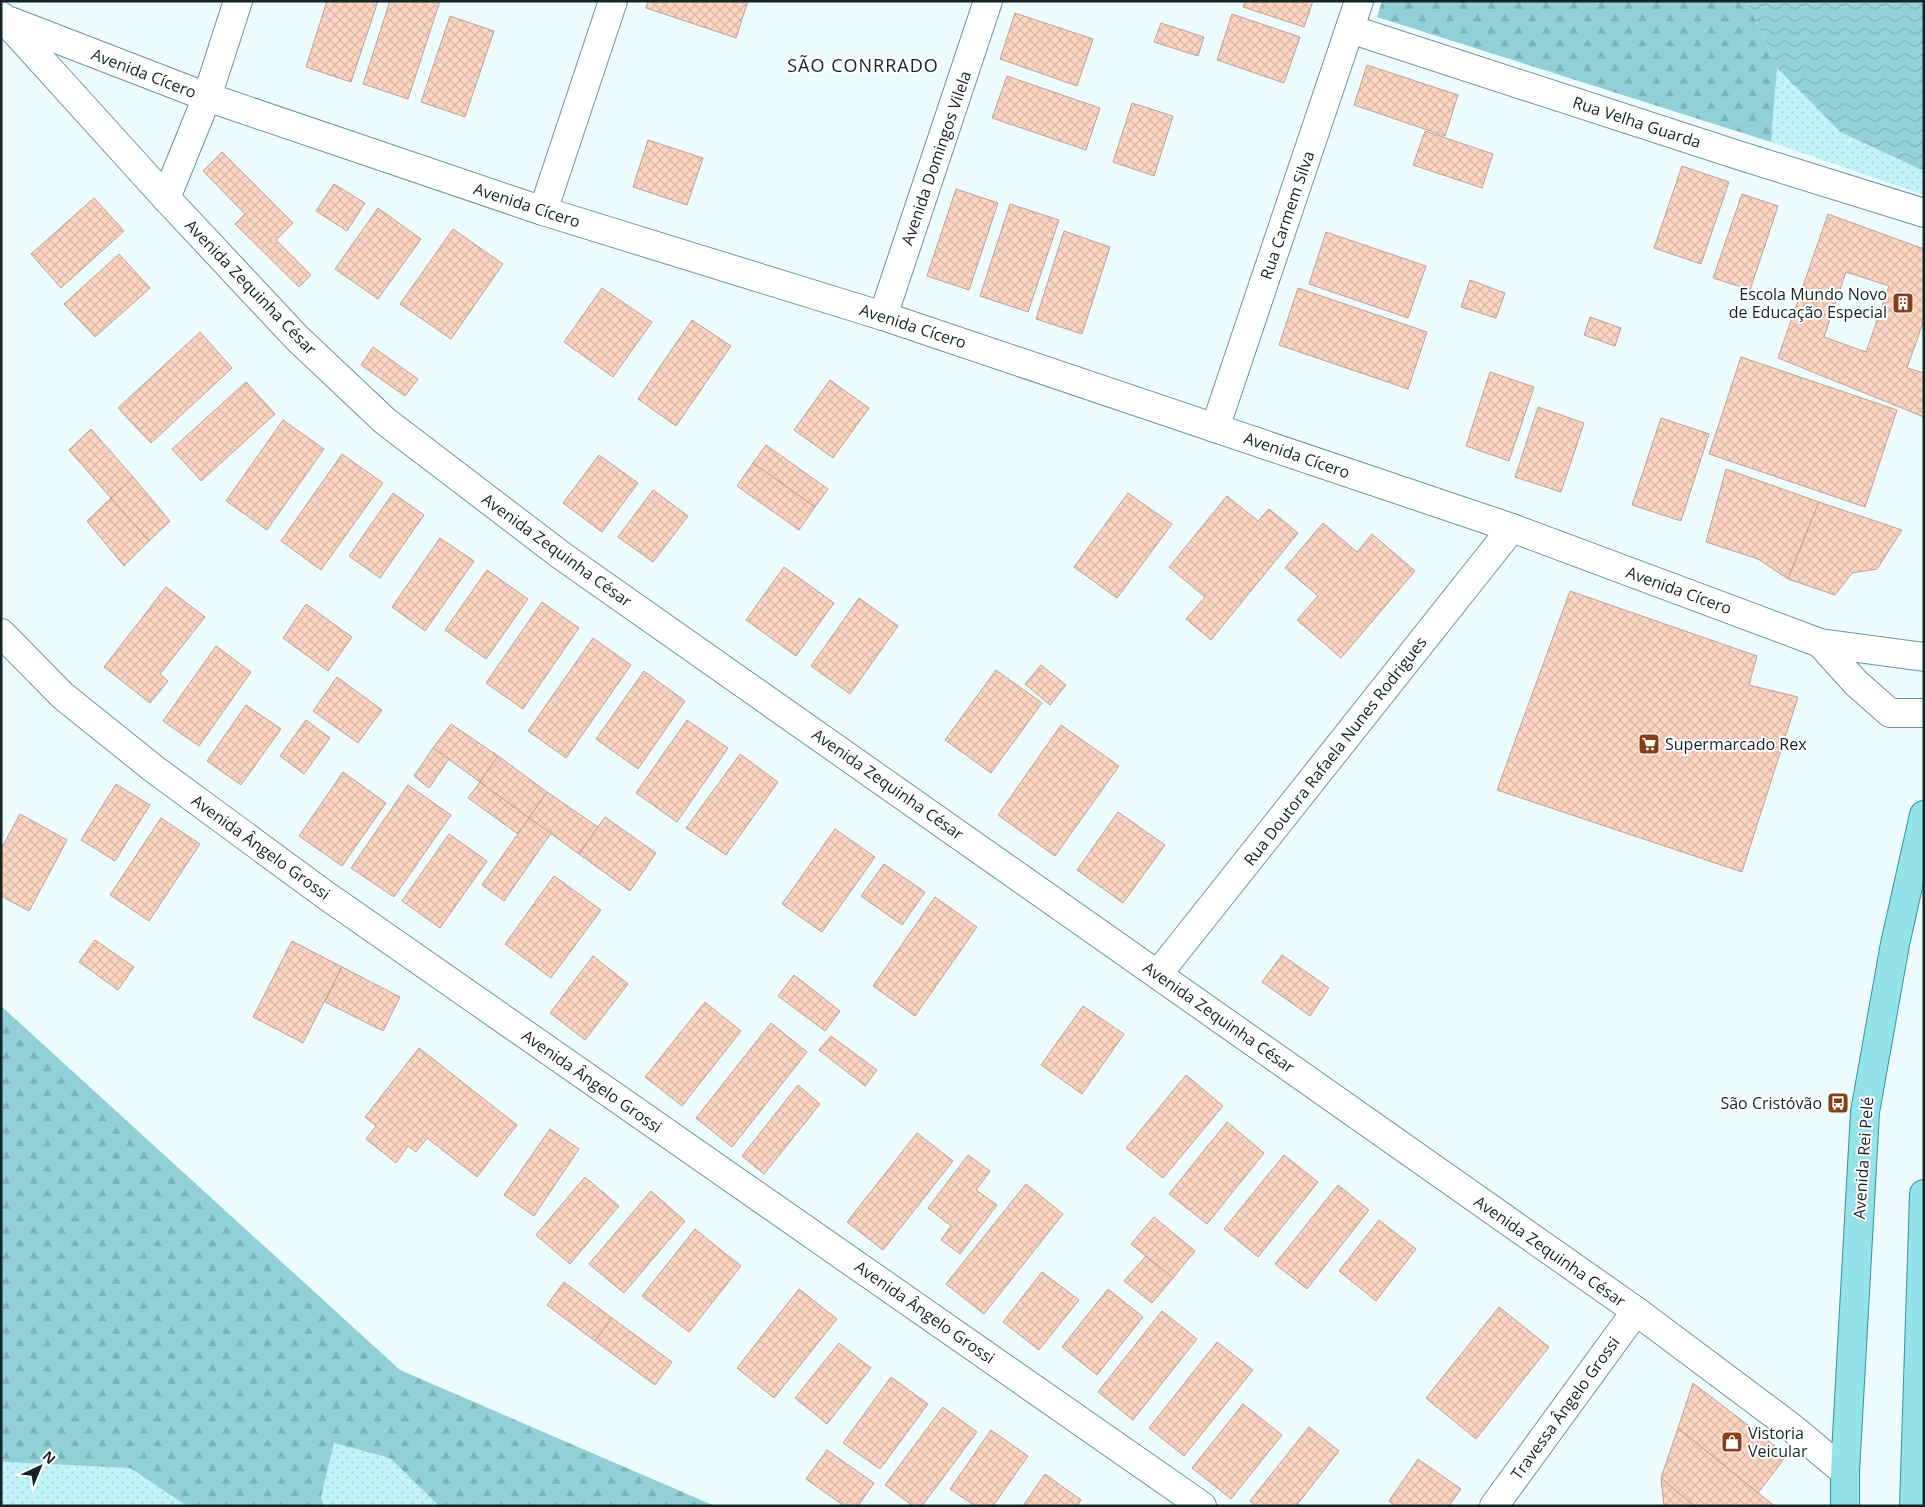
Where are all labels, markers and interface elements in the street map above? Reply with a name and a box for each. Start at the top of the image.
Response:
street label: Avenida Cícero [88,43,200,103]
district label: SÃO CONRRADO [787,53,939,77]
street label: Avenida Domingos Vilela [896,68,976,248]
street label: Rua Velha Guarda [1570,91,1704,153]
street label: Rua Carmem Silva [1255,148,1319,282]
street label: Avenida Cícero [471,177,583,233]
street label: Avenida Zequinha César [180,214,322,360]
place label: Escola Mundo Novo de Educação Especial [1729,283,1887,323]
building icon: Escola Mundo Novo de Educação Especial [1891,291,1915,315]
street label: Avenida Cícero [857,298,969,354]
street label: Avenida Cícero [1241,427,1353,483]
street label: Avenida Zequinha César [478,488,637,612]
street label: Avenida Cícero [1623,561,1735,619]
street label: Rua Doutora Rafaela Nunes Rodrigues [1239,632,1431,870]
street label: Avenida Zequinha César [808,723,969,845]
supermarket icon: Supermarcado Rex [1637,732,1661,756]
place label: Supermarcado Rex [1665,733,1807,755]
street label: Avenida Ângelo Grossi [187,789,335,905]
street label: Avenida Zequinha César [1139,956,1300,1078]
street label: Avenida Ângelo Grossi [518,1024,666,1138]
bus stop icon: São Cristóvão [1826,1091,1850,1115]
place label: São Cristóvão [1720,1092,1822,1114]
street label: Avenida Rei Pelé [1848,1096,1878,1220]
street label: Avenida Zequinha César [1470,1190,1631,1312]
street label: Avenida Ângelo Grossi [851,1255,999,1369]
street label: Travessa Ângelo Grossi [1506,1332,1624,1484]
place label: Vistoria Veicular [1748,1422,1808,1462]
shop icon: Vistoria Veicular [1720,1430,1744,1454]
north arrow [15,1442,65,1492]
text: N [39,1446,60,1468]

